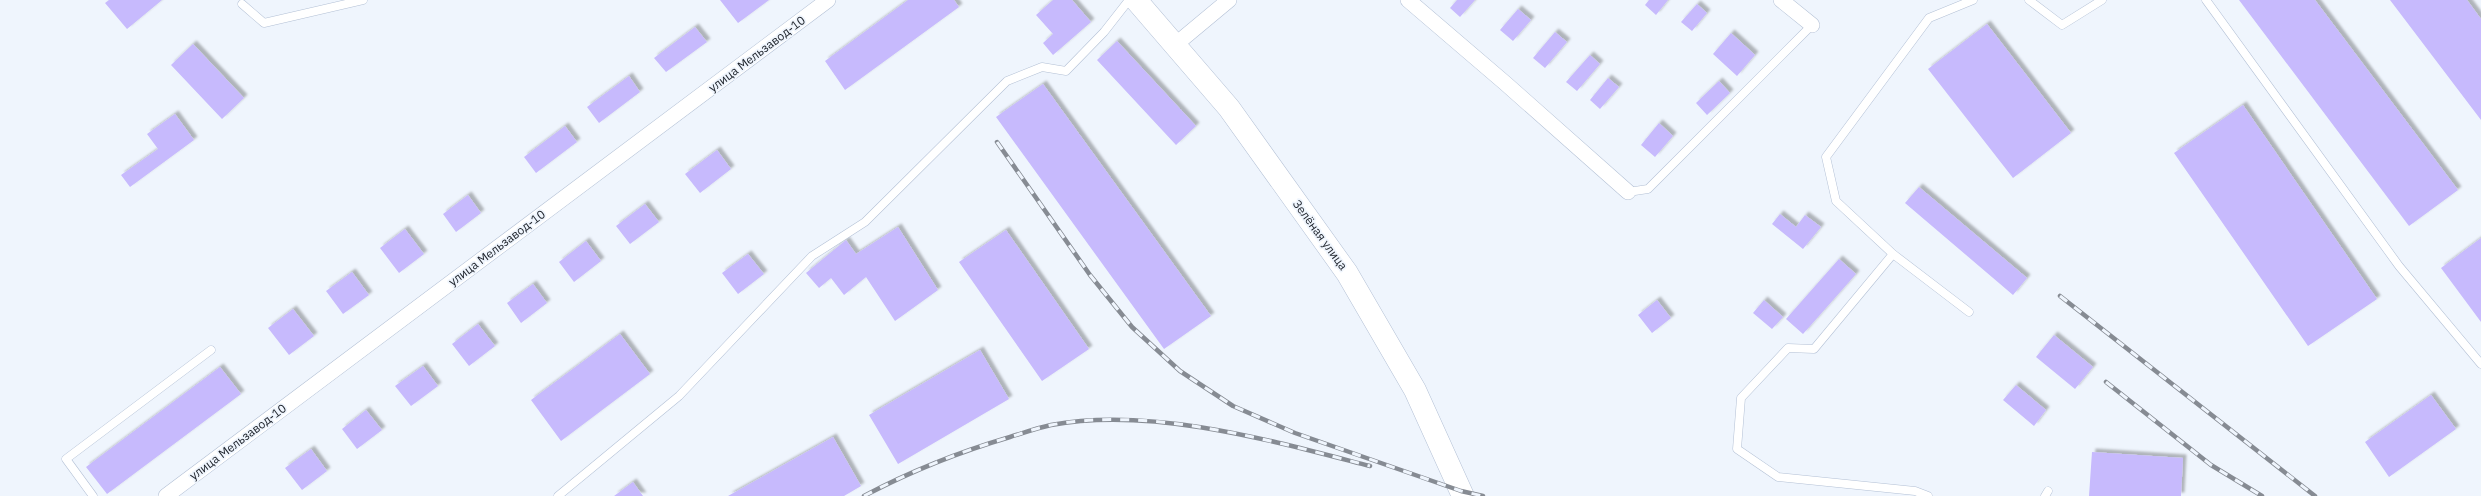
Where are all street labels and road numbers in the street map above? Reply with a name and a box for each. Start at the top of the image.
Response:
street label: улица Мельзавод-10 [705,12,808,95]
street label: Зелёная улица [1290,197,1351,273]
street label: улица Мельзавод-10 [445,206,548,289]
street label: улица Мельзавод-10 [186,400,289,483]

